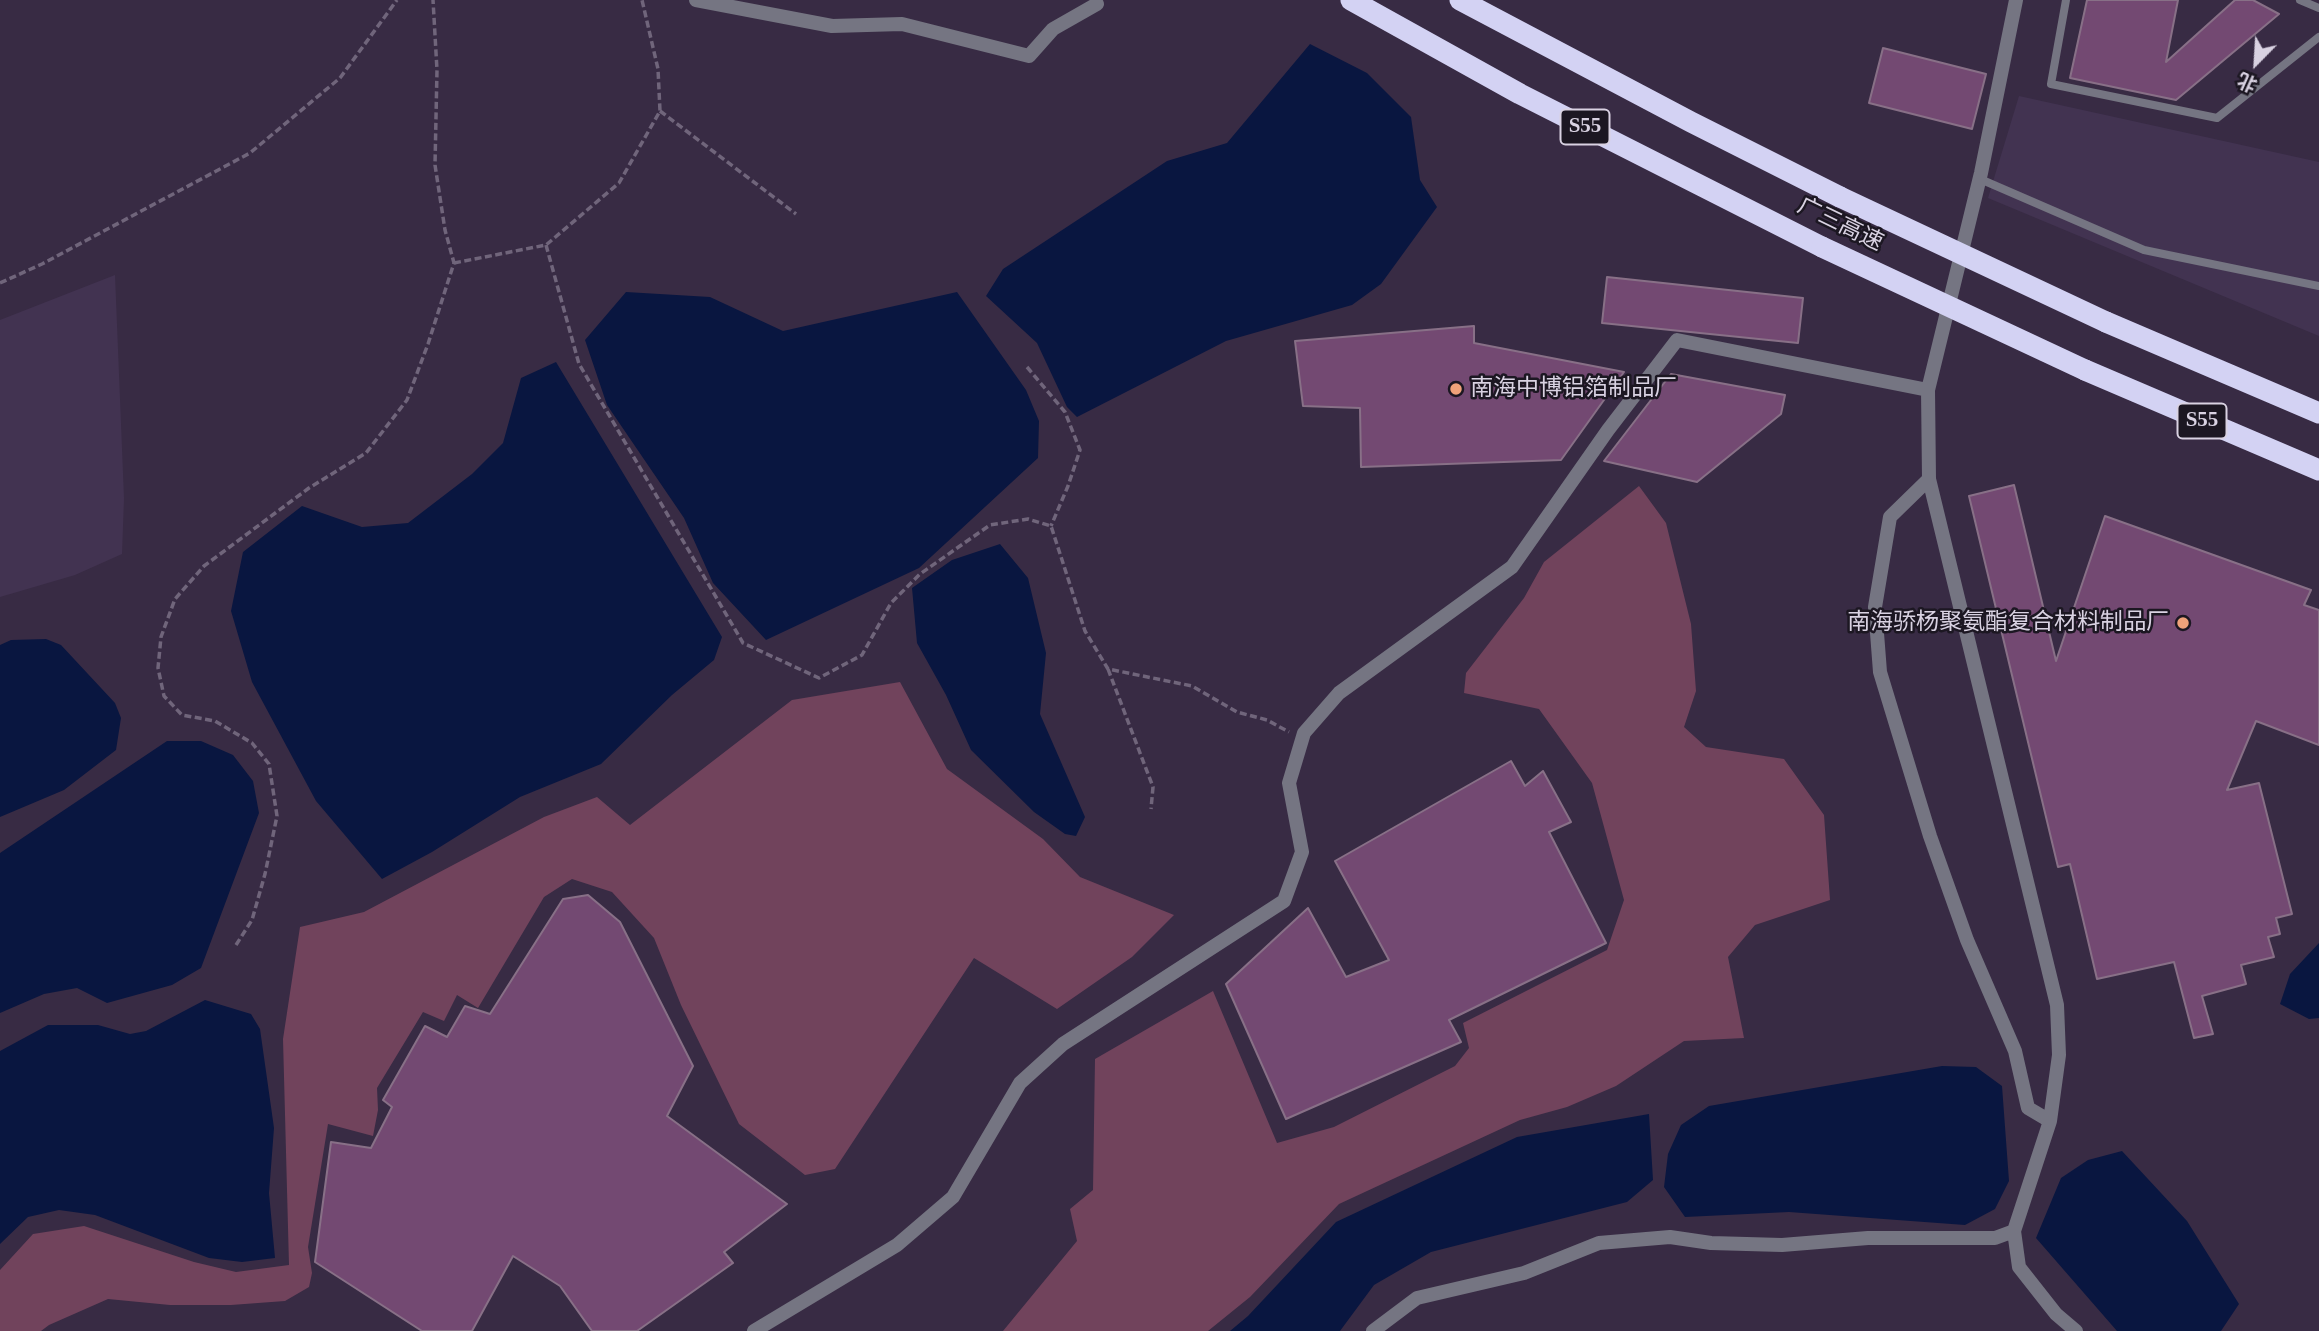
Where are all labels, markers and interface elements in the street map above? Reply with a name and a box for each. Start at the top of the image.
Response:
north arrow [2221,28,2291,98]
text: 北 [2234,69,2260,96]
road number: S55 [1560,110,1610,144]
street label: 广三高速 [1793,192,1887,258]
place label: 南海中博铝箔制品厂 [1470,375,1677,403]
marker: 南海中博铝箔制品厂 [1448,381,1464,397]
road number: S55 [2178,404,2226,438]
place label: 南海骄杨聚氨酯复合材料制品厂 [1847,609,2169,637]
marker: 南海骄杨聚氨酯复合材料制品厂 [2175,615,2191,631]

